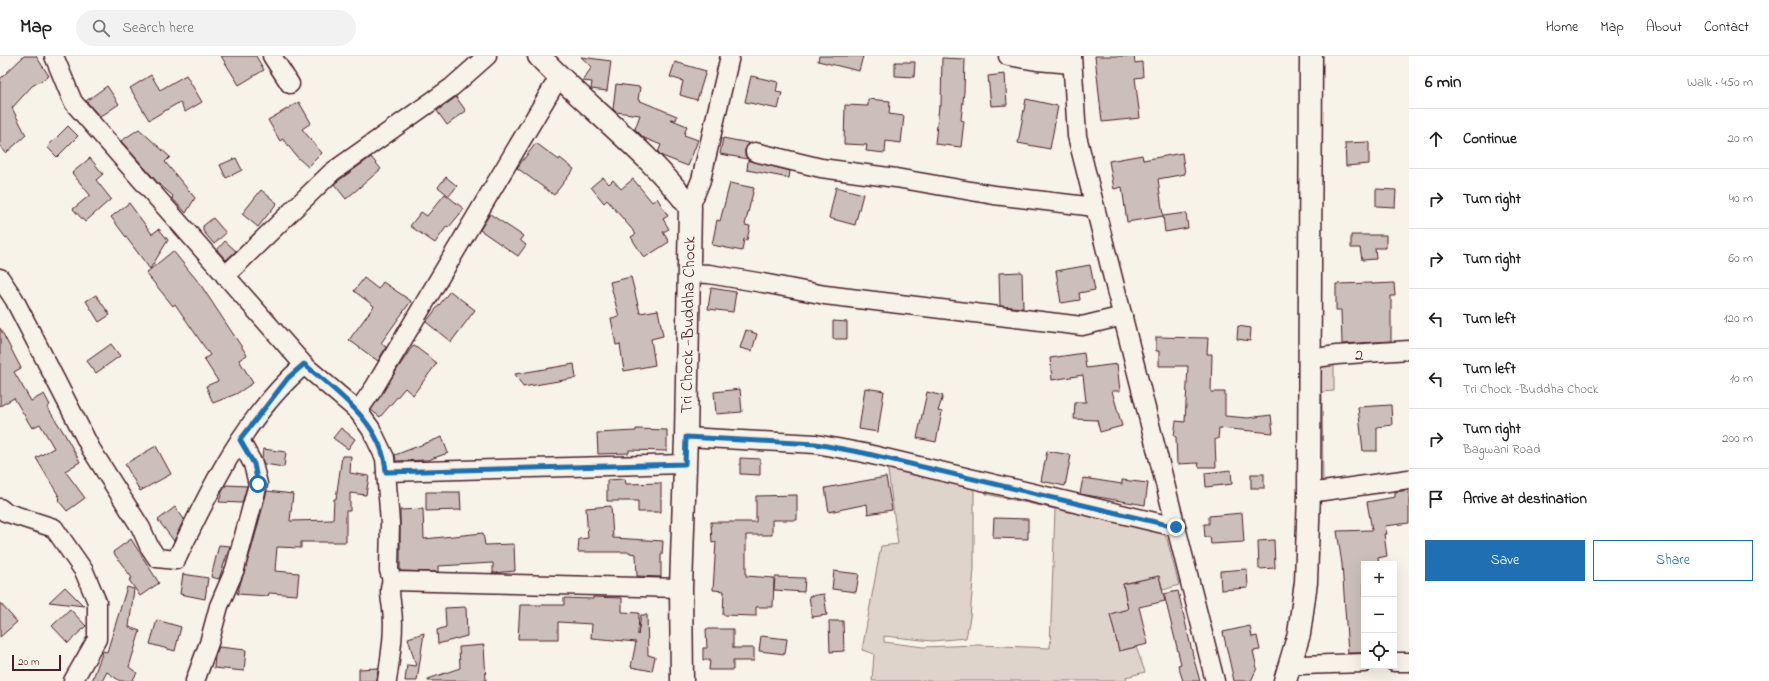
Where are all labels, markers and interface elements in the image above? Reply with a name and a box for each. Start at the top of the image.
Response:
search box [76,10,356,46]
text: Map [20,14,52,41]
icon: search [90,17,112,39]
text: Search here [122,17,194,39]
text: Home [1546,17,1578,38]
text: Map [1600,17,1624,38]
text: About [1646,17,1682,38]
text: Contact [1704,17,1749,38]
text: 6 min [1425,70,1461,95]
text: Walk · 450 m [1687,73,1753,92]
icon: ahead [1425,128,1447,150]
text: Continue [1463,128,1517,150]
text: 20 m [1728,129,1753,148]
icon: right [1425,188,1447,210]
text: Turn right [1463,188,1521,210]
text: 40 m [1729,189,1753,208]
street label: Tri Chock -Buddha Chock [674,236,703,414]
icon: right [1425,248,1447,270]
text: Turn right [1463,248,1521,270]
text: 60 m [1728,249,1753,268]
icon: left [1425,308,1447,330]
text: Turn left [1463,308,1516,330]
text: 120 m [1723,309,1753,328]
street label: 2 [1354,343,1364,368]
text: Turn left [1463,358,1516,380]
icon: left [1425,368,1447,390]
text: 10 m [1730,369,1753,388]
text: Tri Chock -Buddha Chock [1463,380,1598,399]
text: Turn right [1463,418,1521,440]
icon: right [1425,428,1447,450]
text: 200 m [1722,429,1753,448]
text: Bagwani Road [1463,440,1540,459]
route start [249,475,267,493]
icon: arrive [1425,488,1447,510]
text: Arrive at destination [1463,488,1587,510]
route end [1167,518,1185,536]
button: Save [1425,540,1585,581]
button: Share [1593,540,1753,581]
map controls [1361,561,1397,669]
button: + [1361,561,1397,597]
button: − [1361,597,1397,633]
button: locate [1361,633,1397,669]
scale bar [12,653,61,672]
text: 20 m [18,654,40,670]

